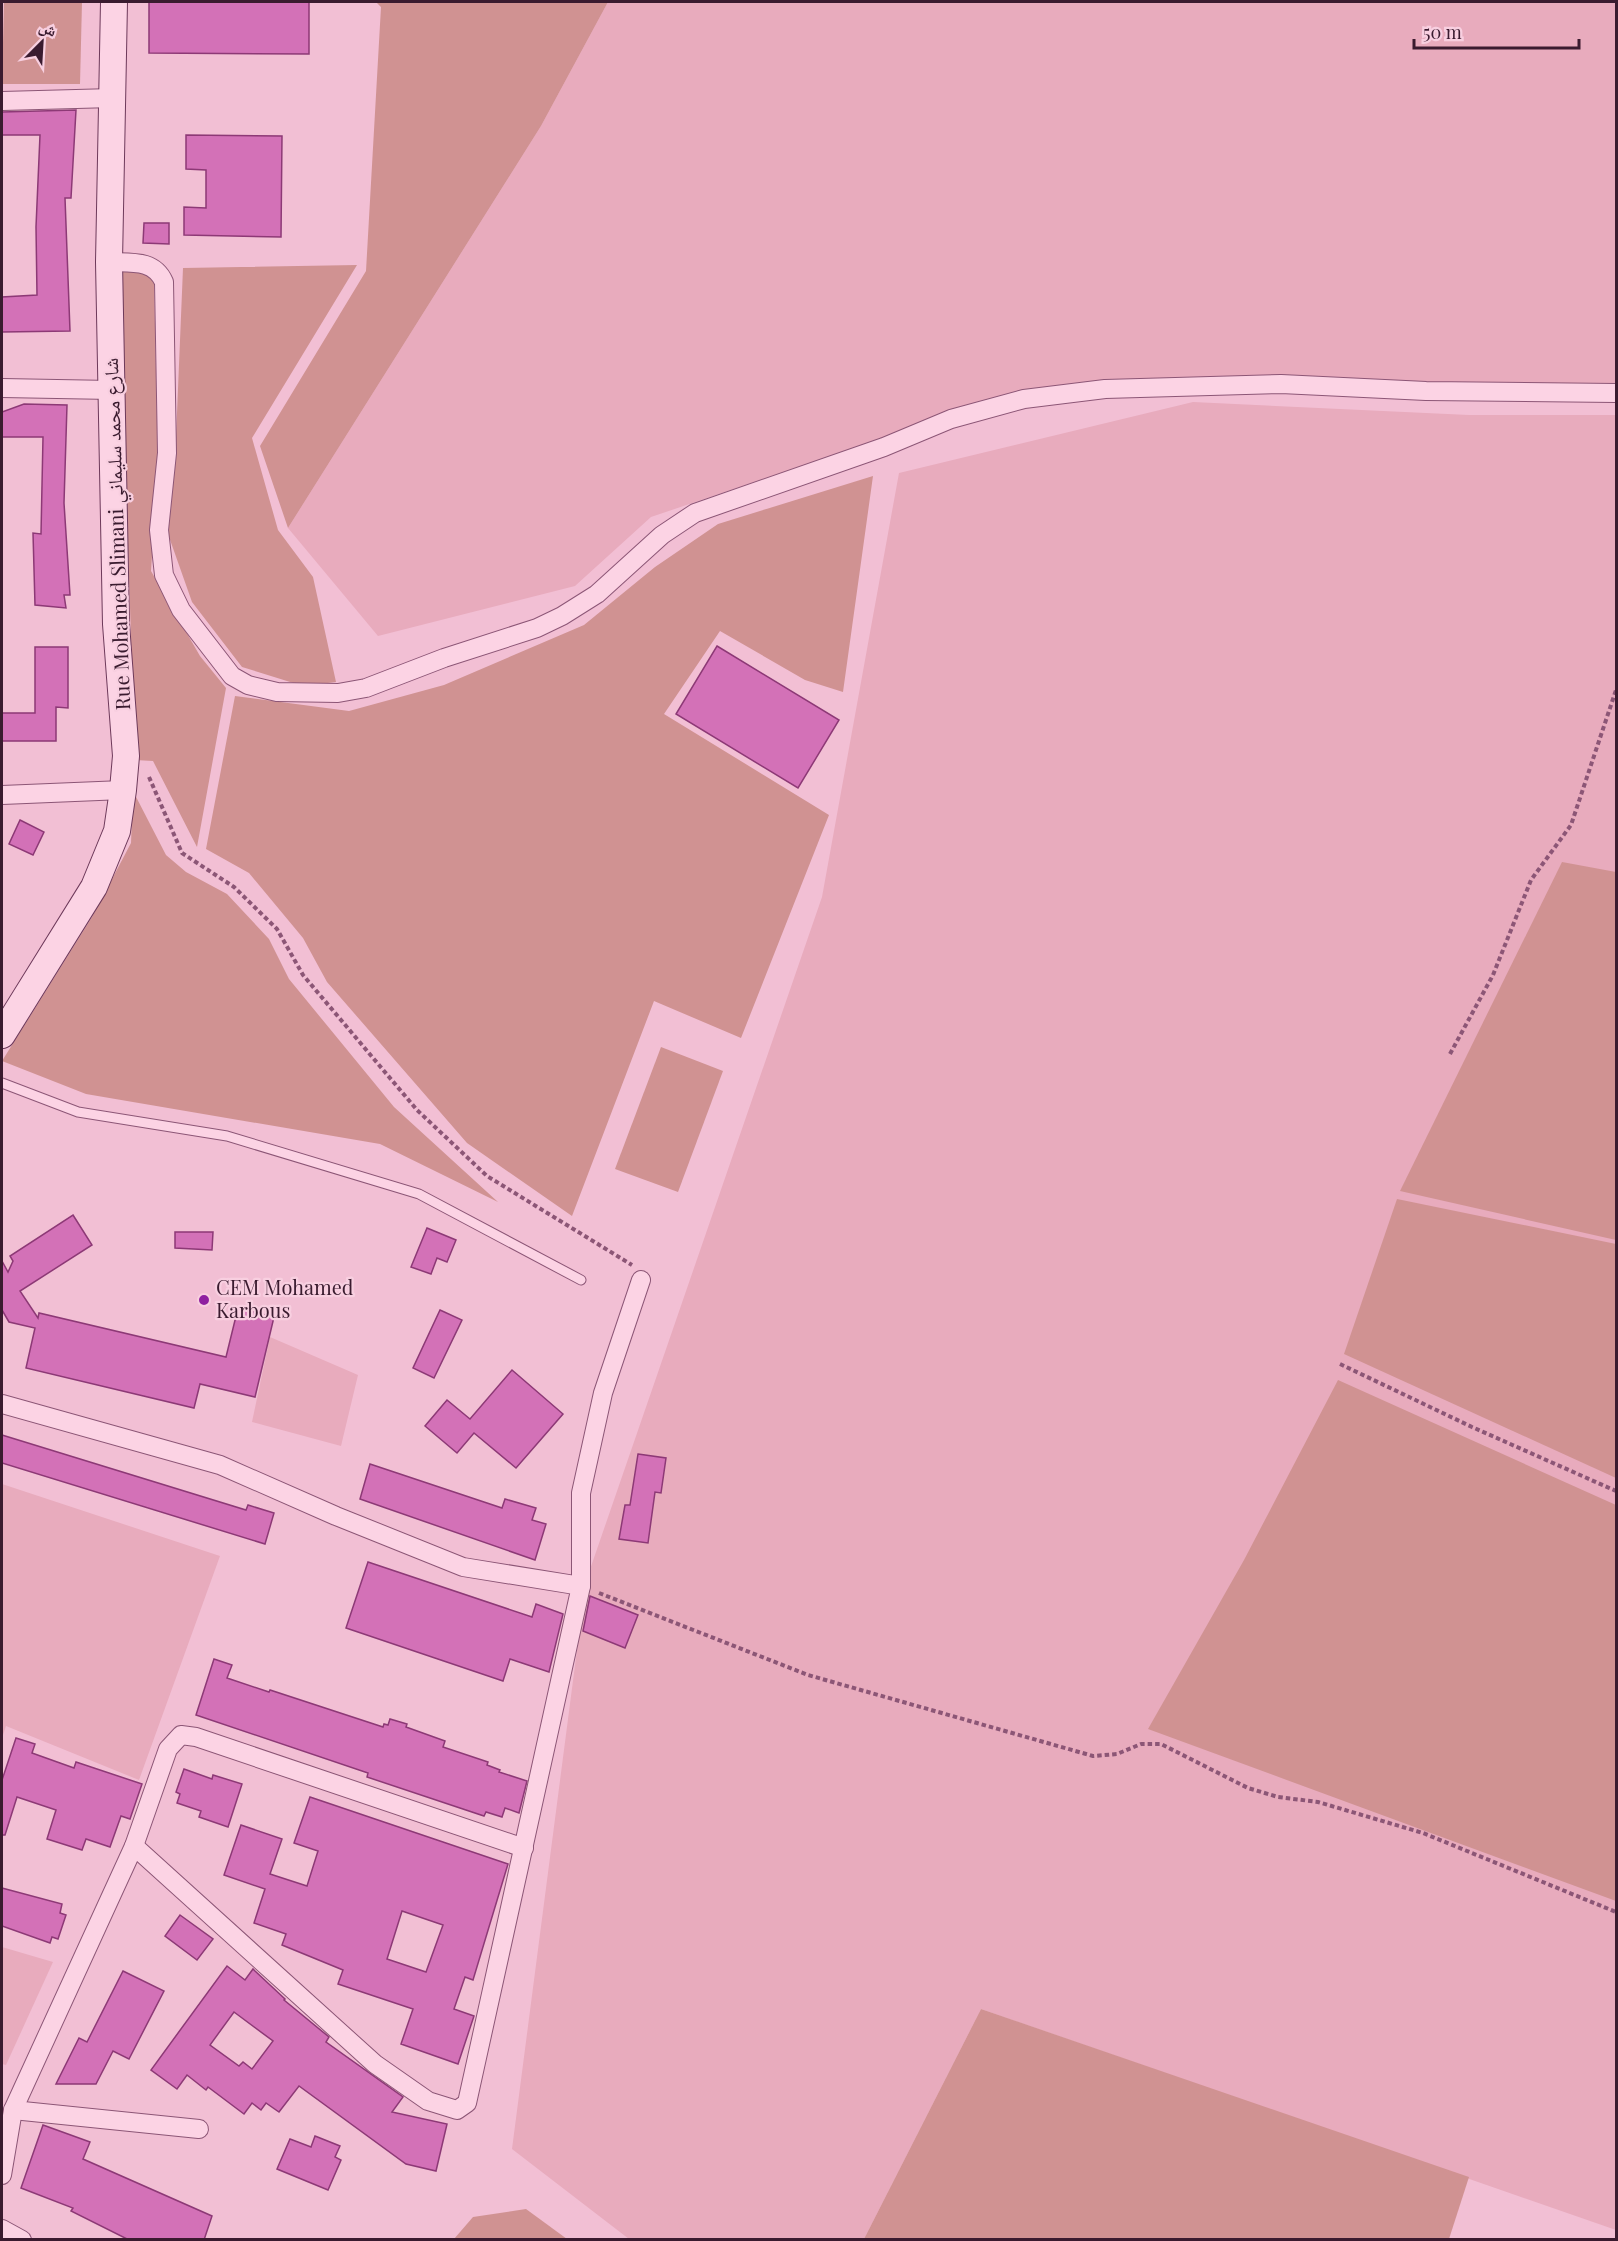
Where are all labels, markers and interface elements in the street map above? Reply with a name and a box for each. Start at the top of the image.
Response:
north arrow [12,12,72,72]
scale bar [1414,12,1579,50]
text: ش [36,15,60,41]
text: 50 m [1423,20,1462,44]
street label: Rue Mohamed Slimani شارع محمد سليماني [96,357,139,711]
place label: CEM Mohamed Karbous [216,1273,354,1323]
marker: CEM Mohamed Karbous [197,1293,211,1307]

